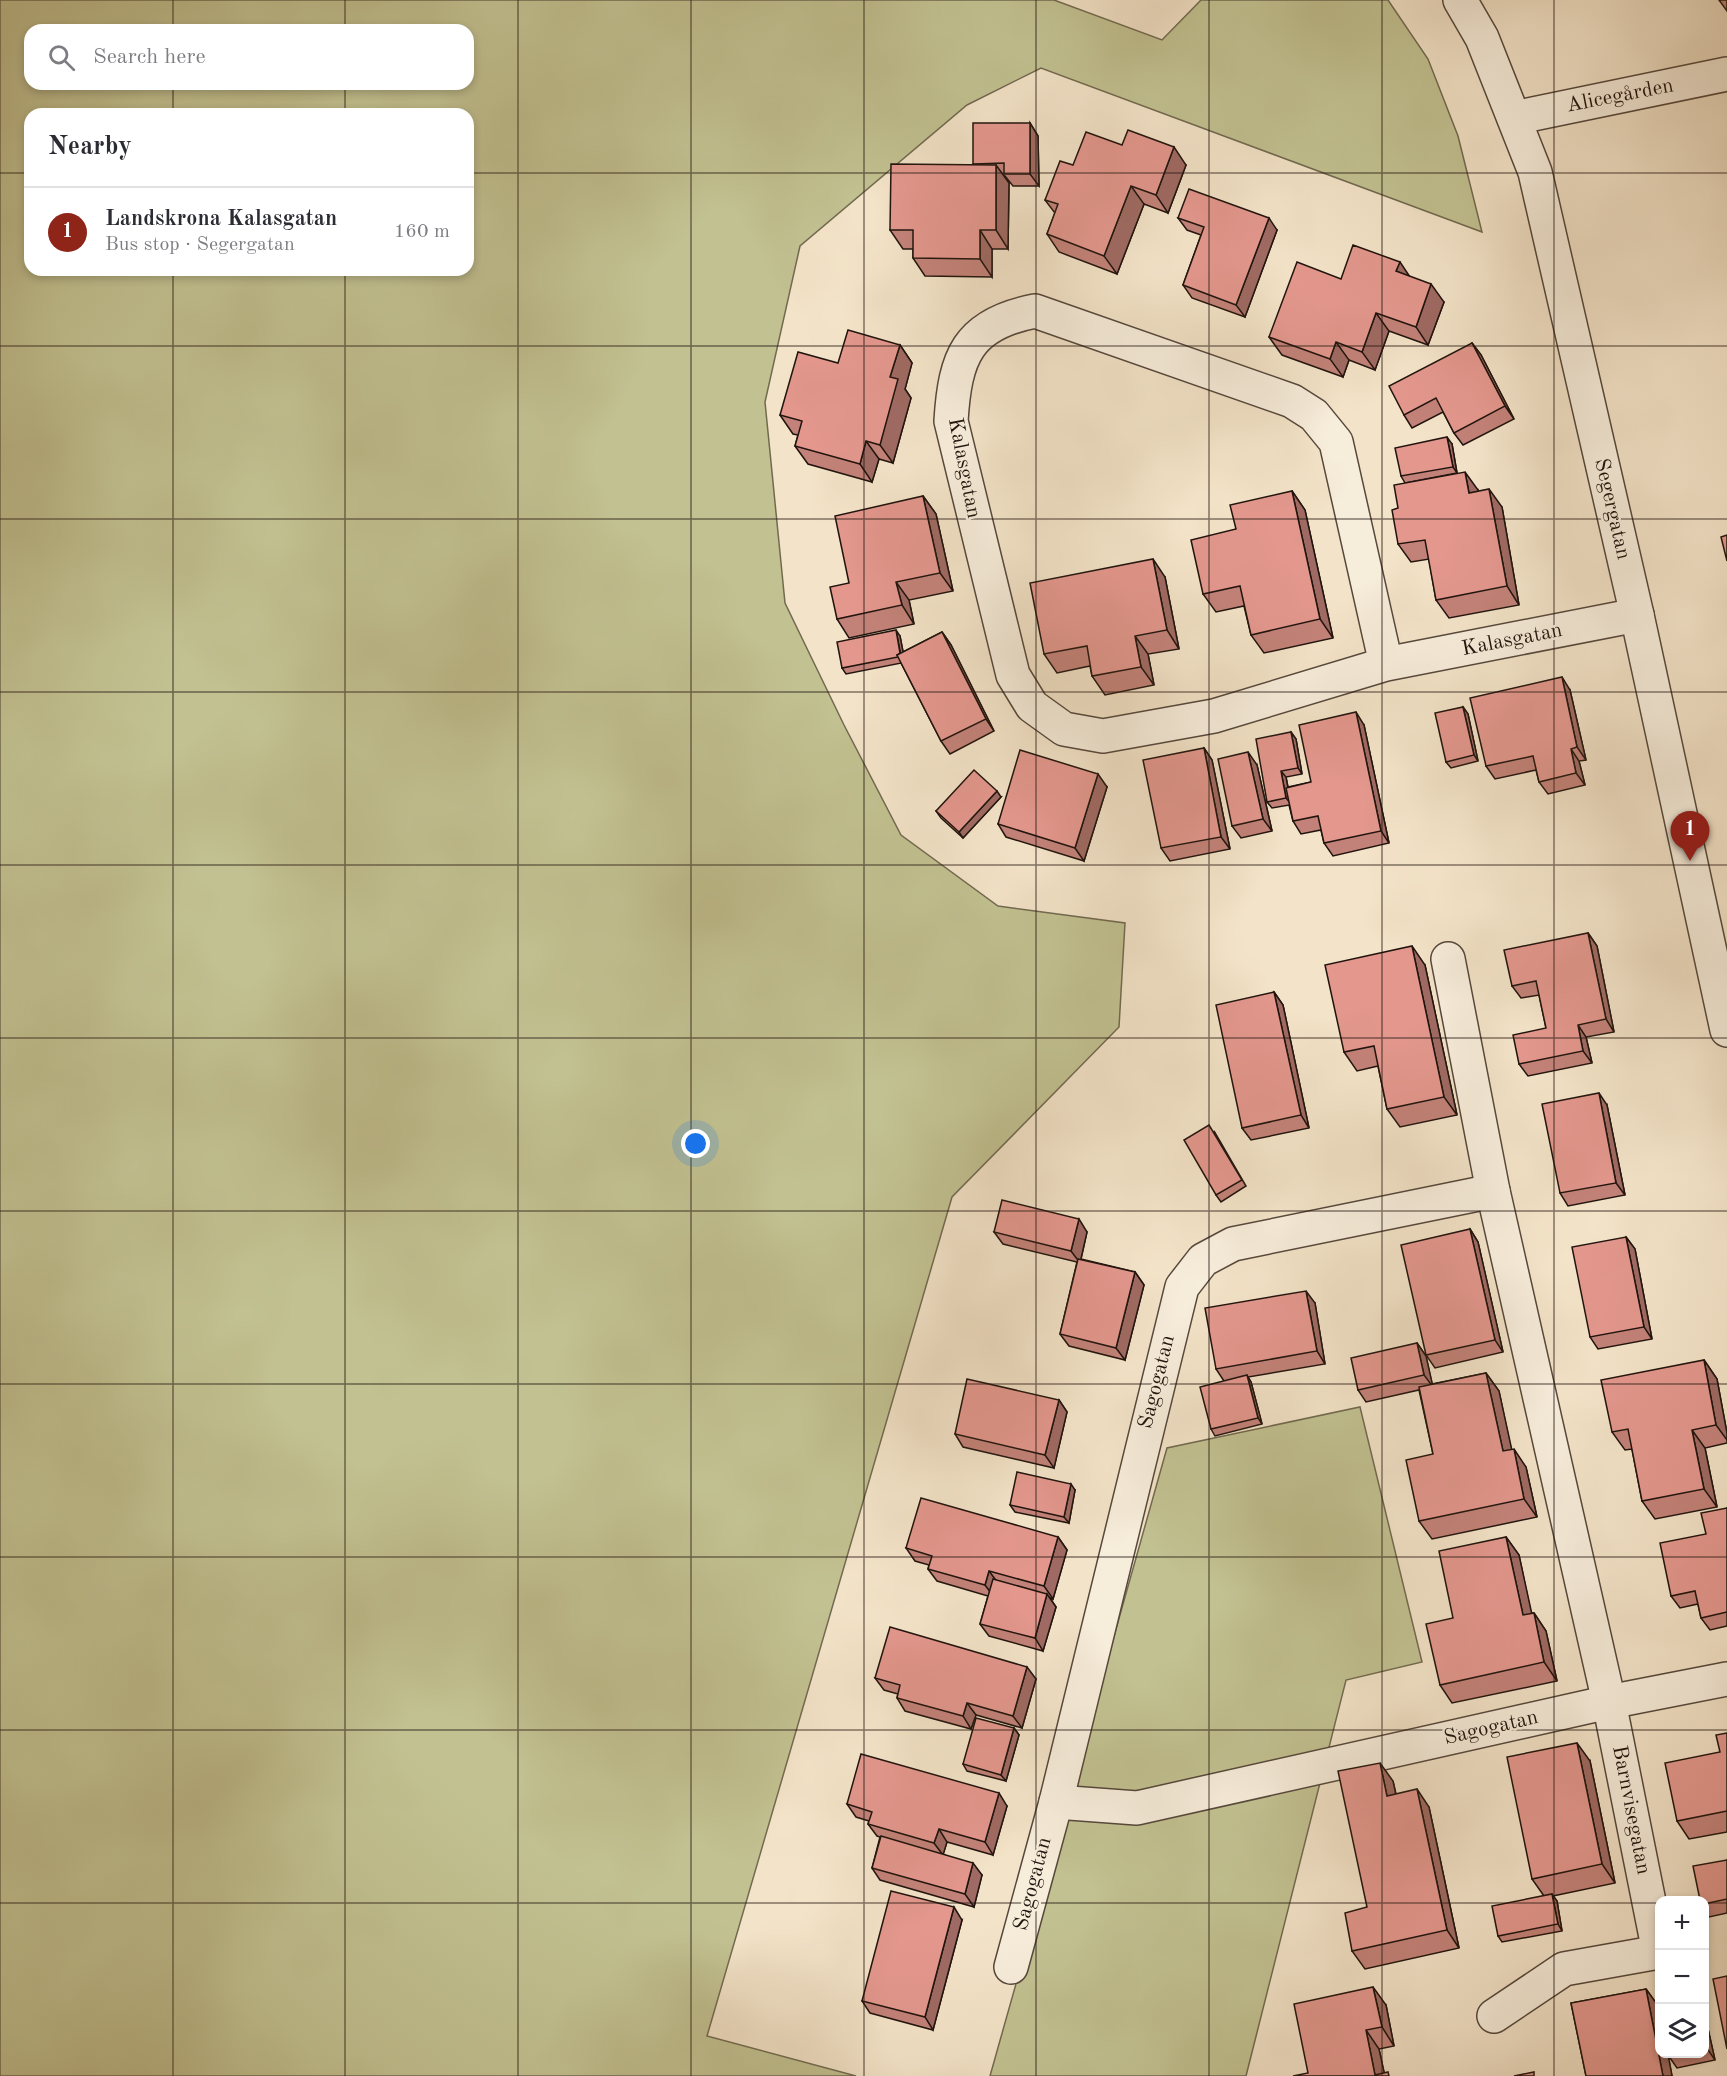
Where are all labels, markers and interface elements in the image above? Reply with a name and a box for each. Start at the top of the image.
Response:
search box [24,24,474,90]
icon: search [45,41,78,74]
text: Search here [93,46,206,68]
street label: Alicegården [1565,75,1675,117]
text: Nearby [48,134,132,160]
text: Landskrona Kalasgatan [105,208,337,230]
text: 1 [62,222,73,242]
text: 160 m [394,222,450,242]
text: Bus stop · Segergatan [105,235,295,255]
street label: Kalasgatan [944,416,984,520]
street label: Segergatan [1590,456,1634,562]
street label: Kalasgatan [1460,620,1564,660]
pin: 1 [1670,812,1710,861]
your location [681,1129,710,1158]
street label: Sagogatan [1135,1333,1179,1431]
street label: Sagogatan [1442,1707,1540,1749]
street label: Barnvisegatan [1608,1744,1654,1876]
street label: Sagogatan [1010,1835,1056,1933]
map controls [1655,1896,1709,2058]
button: + [1655,1896,1709,1950]
button: − [1655,1950,1709,2004]
button: layers [1655,2004,1709,2058]

